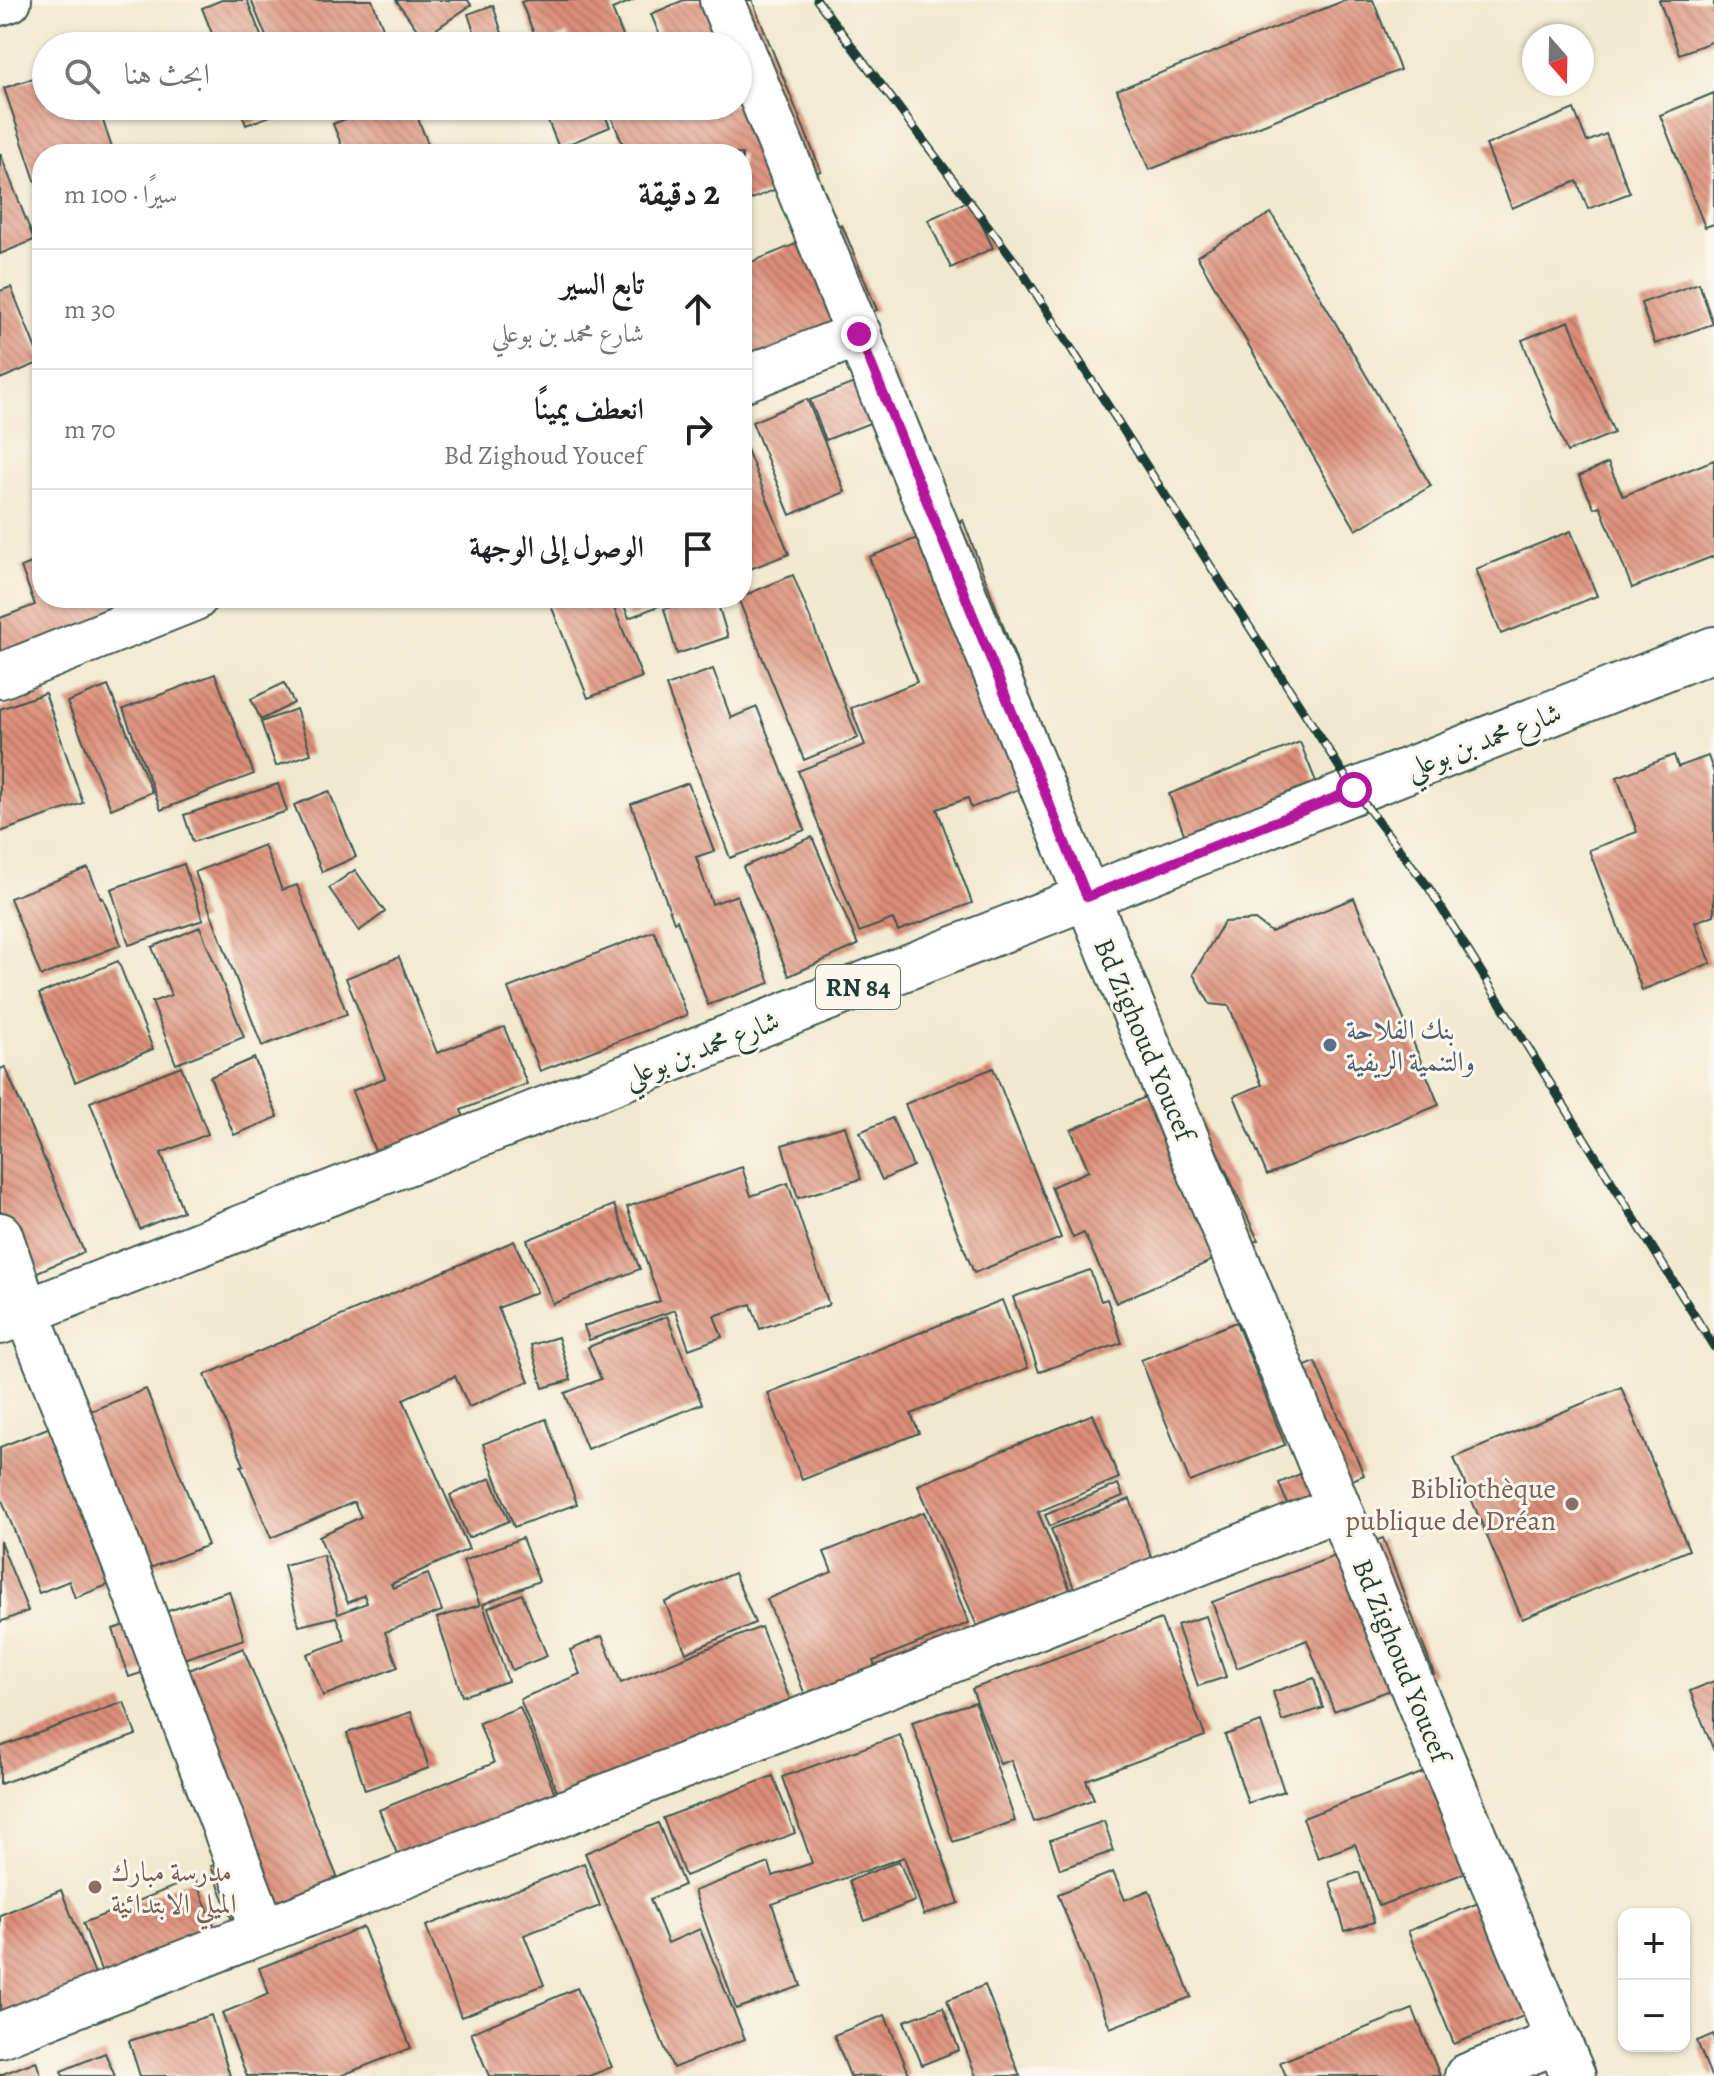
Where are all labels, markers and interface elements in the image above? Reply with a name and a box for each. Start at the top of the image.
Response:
north arrow [1522,24,1594,96]
search box [32,32,752,120]
icon: search [60,54,104,98]
text: ابحث هنا [124,54,210,94]
text: 2 دقيقة [638,169,720,216]
text: سيرًا · 100 m [64,177,178,212]
text: تابع السير [560,264,644,304]
icon: ahead [676,287,720,331]
text: 30 m [64,292,115,327]
text: شارع محمد بن بوعلي [491,316,644,351]
route end [841,316,877,352]
text: انعطف يمينًا [534,389,644,429]
icon: right [676,407,720,451]
text: 70 m [64,412,116,447]
text: Bd Zighoud Youcef [444,438,644,473]
text: الوصول إلى الوجهة [469,527,644,567]
icon: arrive [676,527,720,571]
street label: شارع محمد بن بوعلي [1400,694,1569,795]
route start [1336,772,1372,808]
street label: Bd Zighoud Youcef [1084,933,1205,1150]
road number: RN 84 [816,965,900,1009]
street label: شارع محمد بن بوعلي [618,1002,787,1103]
place label: بنك الفلاحة والتنمية الريفية [1346,1011,1475,1081]
marker: بنك الفلاحة والتنمية الريفية [1321,1036,1339,1054]
place label: Bibliothèque publique de Dréan [1345,1470,1556,1540]
marker: Bibliothèque publique de Dréan [1563,1495,1581,1513]
street label: Bd Zighoud Youcef [1343,1553,1461,1771]
place label: مدرسة مبارك الميلي الابتدائية [111,1853,237,1930]
marker: مدرسة مبارك الميلي الابتدائية [86,1878,104,1896]
map controls [1618,1908,1690,2052]
button: + [1618,1908,1690,1980]
button: − [1618,1980,1690,2052]

